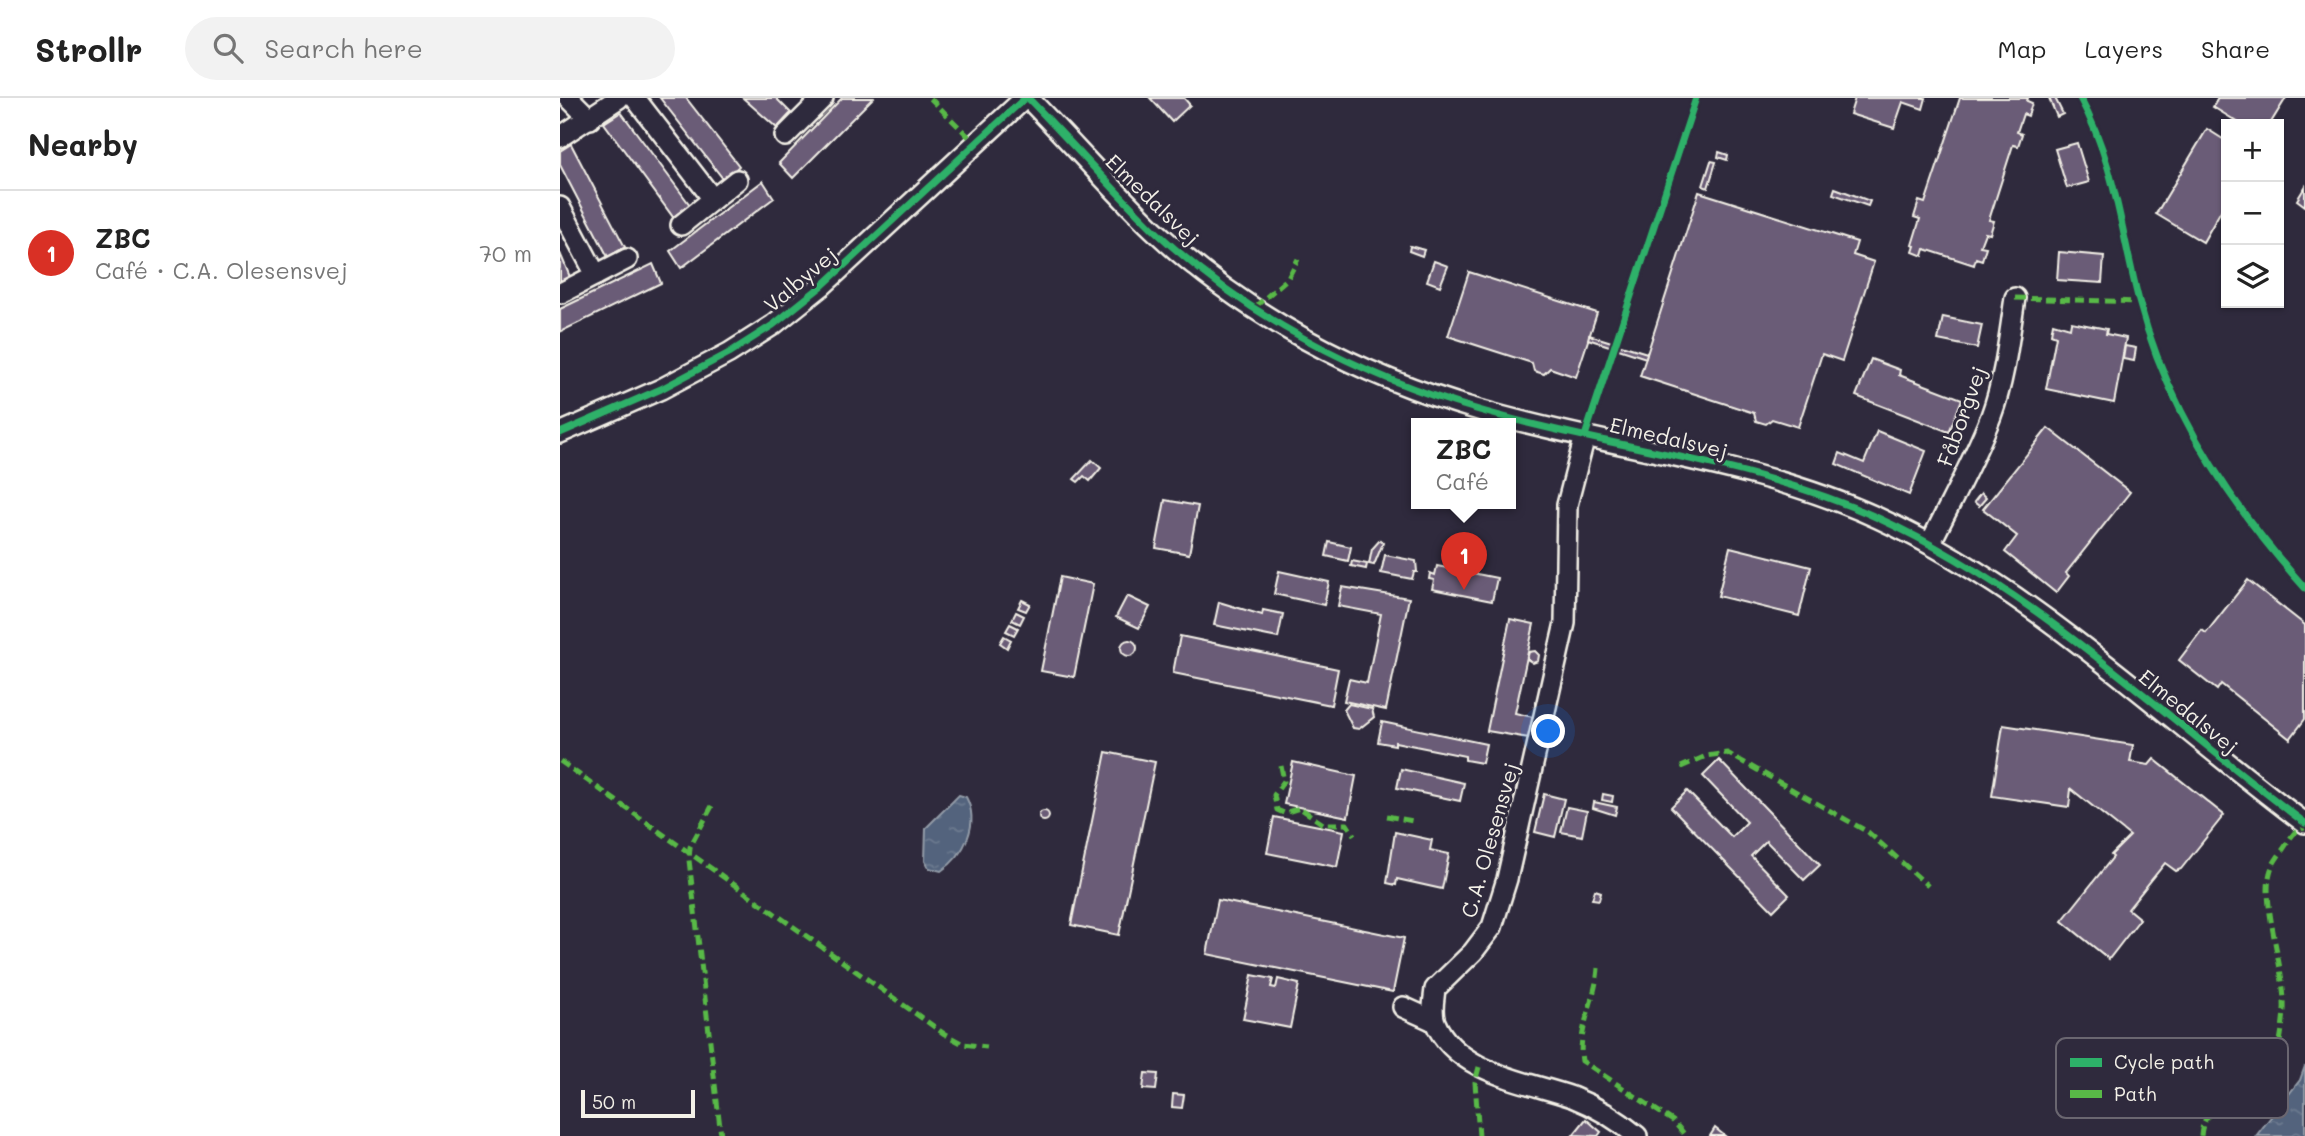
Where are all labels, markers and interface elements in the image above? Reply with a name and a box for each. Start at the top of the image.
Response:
search box [185,17,675,80]
text: Strollr [35,27,143,70]
icon: search [209,29,247,67]
text: Search here [265,31,423,65]
text: Map [1998,33,2046,64]
text: Layers [2084,33,2163,64]
text: Share [2201,33,2270,64]
map controls [2221,119,2284,308]
button: + [2221,119,2284,182]
text: Nearby [28,124,138,164]
street label: Elmedalsvej [1100,148,1206,250]
button: − [2221,182,2284,245]
text: ZBC [95,221,150,255]
text: 1 [46,238,56,268]
text: 70 m [479,238,532,268]
street label: Valbyvej [758,241,842,317]
button: layers [2221,245,2284,308]
text: Café · C.A. Olesensvej [95,255,348,285]
street label: Fåborgvej [1930,362,1992,470]
street label: Elmedalsvej [1607,410,1731,464]
popup [1411,418,1516,509]
text: ZBC [1436,432,1491,466]
text: Café [1436,466,1489,496]
pin: 1 [1441,532,1487,590]
street label: Elmedalsvej [2134,663,2244,759]
your location [1531,714,1565,748]
street label: C.A. Olesensvej [1454,759,1524,921]
legend [2056,1038,2288,1118]
text: Cycle path [2114,1049,2214,1074]
text: Path [2114,1081,2157,1106]
scale bar [581,1087,695,1119]
text: 50 m [592,1089,636,1114]

